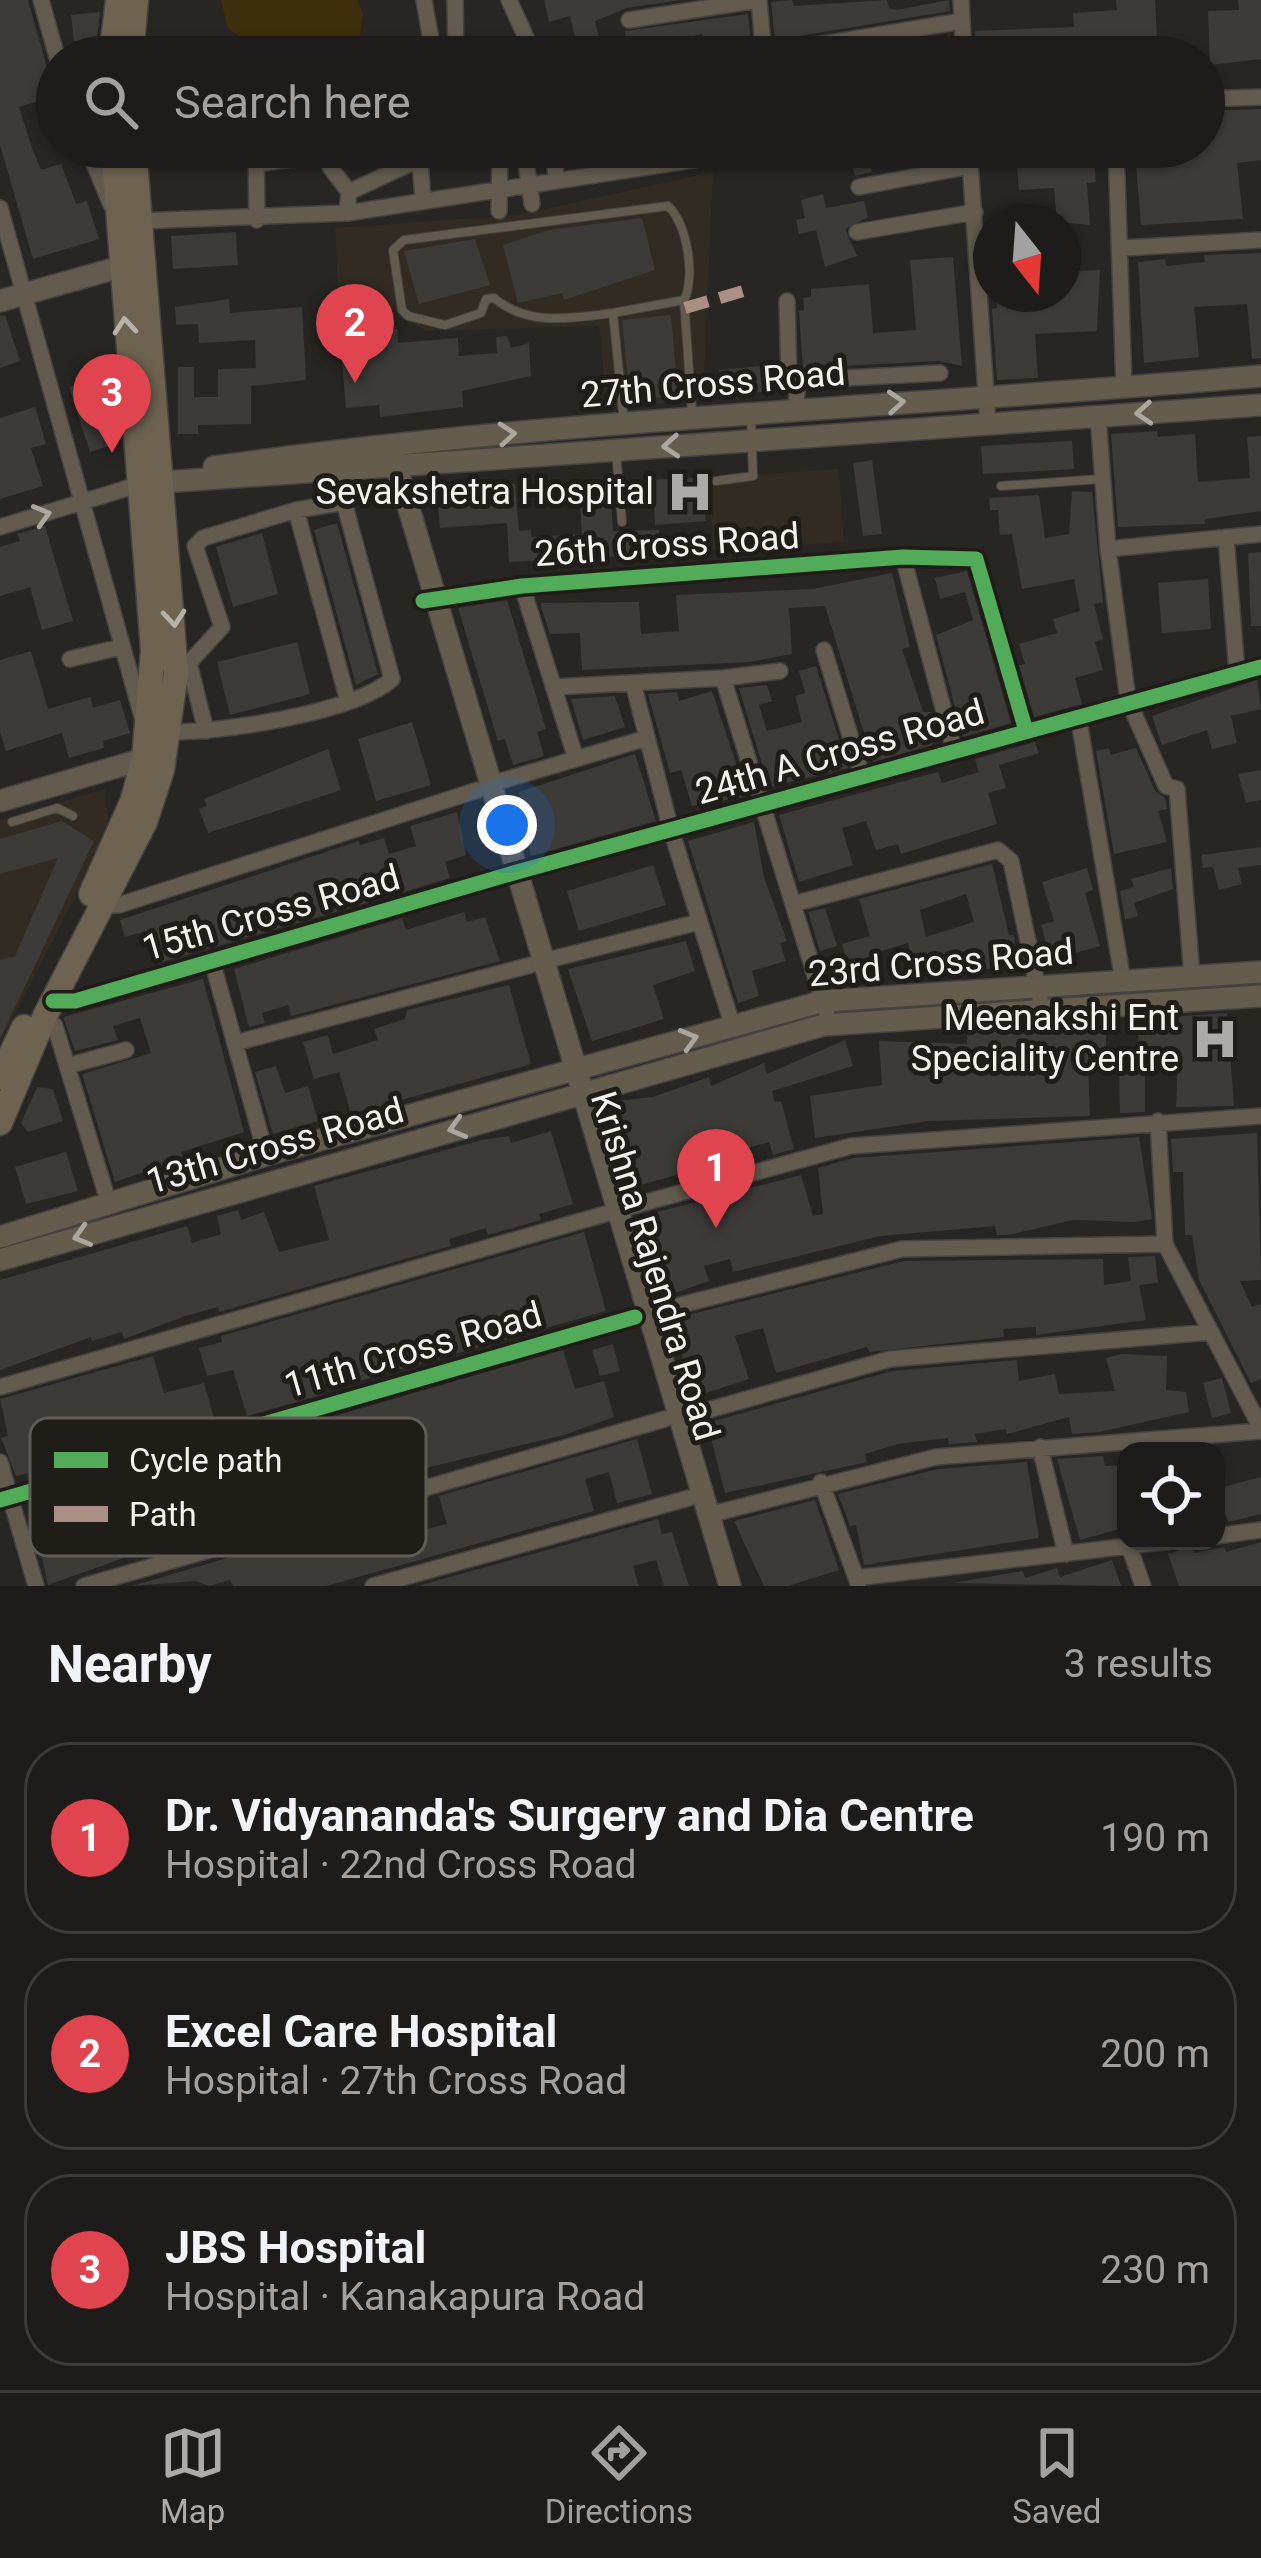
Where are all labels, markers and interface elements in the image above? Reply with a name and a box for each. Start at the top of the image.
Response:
search box [36,36,1225,168]
icon: search [78,69,144,135]
text: Search here [174,76,411,129]
north arrow [973,204,1081,312]
pin: 2 [316,284,394,383]
one-way arrow [113,316,138,335]
street label: 27th Cross Road [579,352,847,416]
pin: 3 [73,354,151,453]
one-way arrow [886,390,905,416]
one-way arrow [1134,399,1153,425]
one-way arrow [498,422,517,447]
one-way arrow [661,433,680,459]
hospital icon: Sevakshetra Hospital [665,467,715,517]
place label: Sevakshetra Hospital [316,471,654,513]
one-way arrow [31,504,52,529]
street label: 26th Cross Road [533,515,801,575]
one-way arrow [161,609,186,628]
street label: 24th A Cross Road [691,691,989,813]
your location [477,795,537,855]
street label: 15th Cross Road [138,856,404,970]
street label: 23rd Cross Road [807,930,1075,996]
place label: Meenakshi Ent Speciality Centre [911,997,1179,1080]
hospital icon: Meenakshi Ent Speciality Centre [1190,1014,1240,1064]
one-way arrow [679,1029,699,1054]
street label: Krishna Rajendra Road [582,1086,728,1446]
street label: 13th Cross Road [142,1089,408,1203]
one-way arrow [447,1114,468,1139]
pin: 1 [677,1129,755,1228]
one-way arrow [72,1222,93,1247]
street label: 11th Cross Road [280,1293,546,1407]
legend [30,1418,426,1556]
text: Cycle path [129,1441,282,1480]
map controls [1117,1442,1225,1550]
button: locate [1117,1442,1225,1550]
text: Path [129,1495,197,1534]
text: Nearby [48,1635,212,1694]
text: 3 results [1064,1641,1213,1687]
text: Dr. Vidyananda's Surgery and Dia Centre [165,1789,974,1842]
text: 1 [79,1815,101,1861]
text: 190 m [1100,1815,1210,1861]
text: Hospital · 22nd Cross Road [165,1842,637,1888]
text: Excel Care Hospital [165,2005,557,2058]
text: 2 [79,2031,101,2077]
text: 200 m [1100,2031,1210,2077]
text: Hospital · 27th Cross Road [165,2058,627,2104]
text: JBS Hospital [165,2221,426,2274]
text: 3 [79,2247,101,2293]
text: 230 m [1100,2247,1210,2293]
text: Hospital · Kanakapura Road [165,2274,645,2320]
tab: Map [160,2420,226,2531]
tab: Directions [545,2420,693,2531]
tab: Saved [1012,2420,1101,2531]

